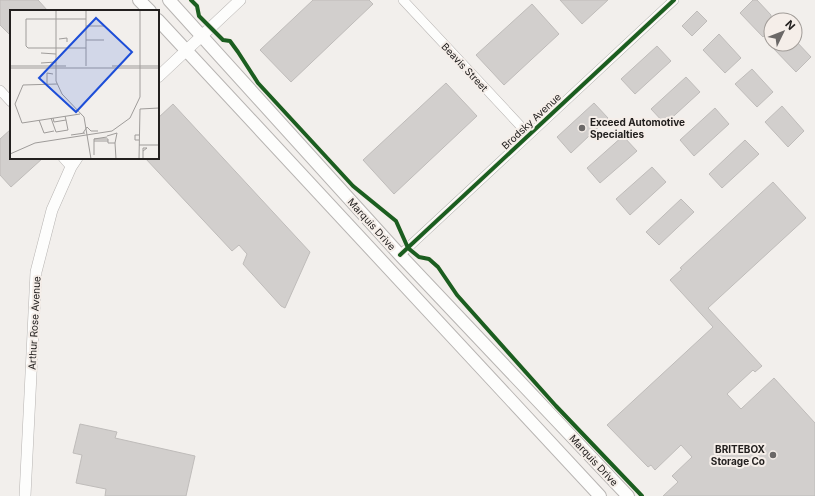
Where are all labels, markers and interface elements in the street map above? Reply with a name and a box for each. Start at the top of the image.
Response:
inset map [10,10,159,159]
north arrow [763,12,803,52]
text: N [782,17,798,33]
street label: Beavis Street [439,40,491,94]
street label: Brodsky Avenue [499,90,563,152]
place label: Exceed Automotive Specialties [590,116,685,140]
marker: Exceed Automotive Specialties [577,123,587,133]
street label: Marquis Drive [346,196,399,253]
street label: Arthur Rose Avenue [26,276,42,370]
street label: Marquis Drive [567,432,621,488]
place label: BRITEBOX Storage Co [711,443,766,468]
marker: BRITEBOX Storage Co [768,450,778,460]

